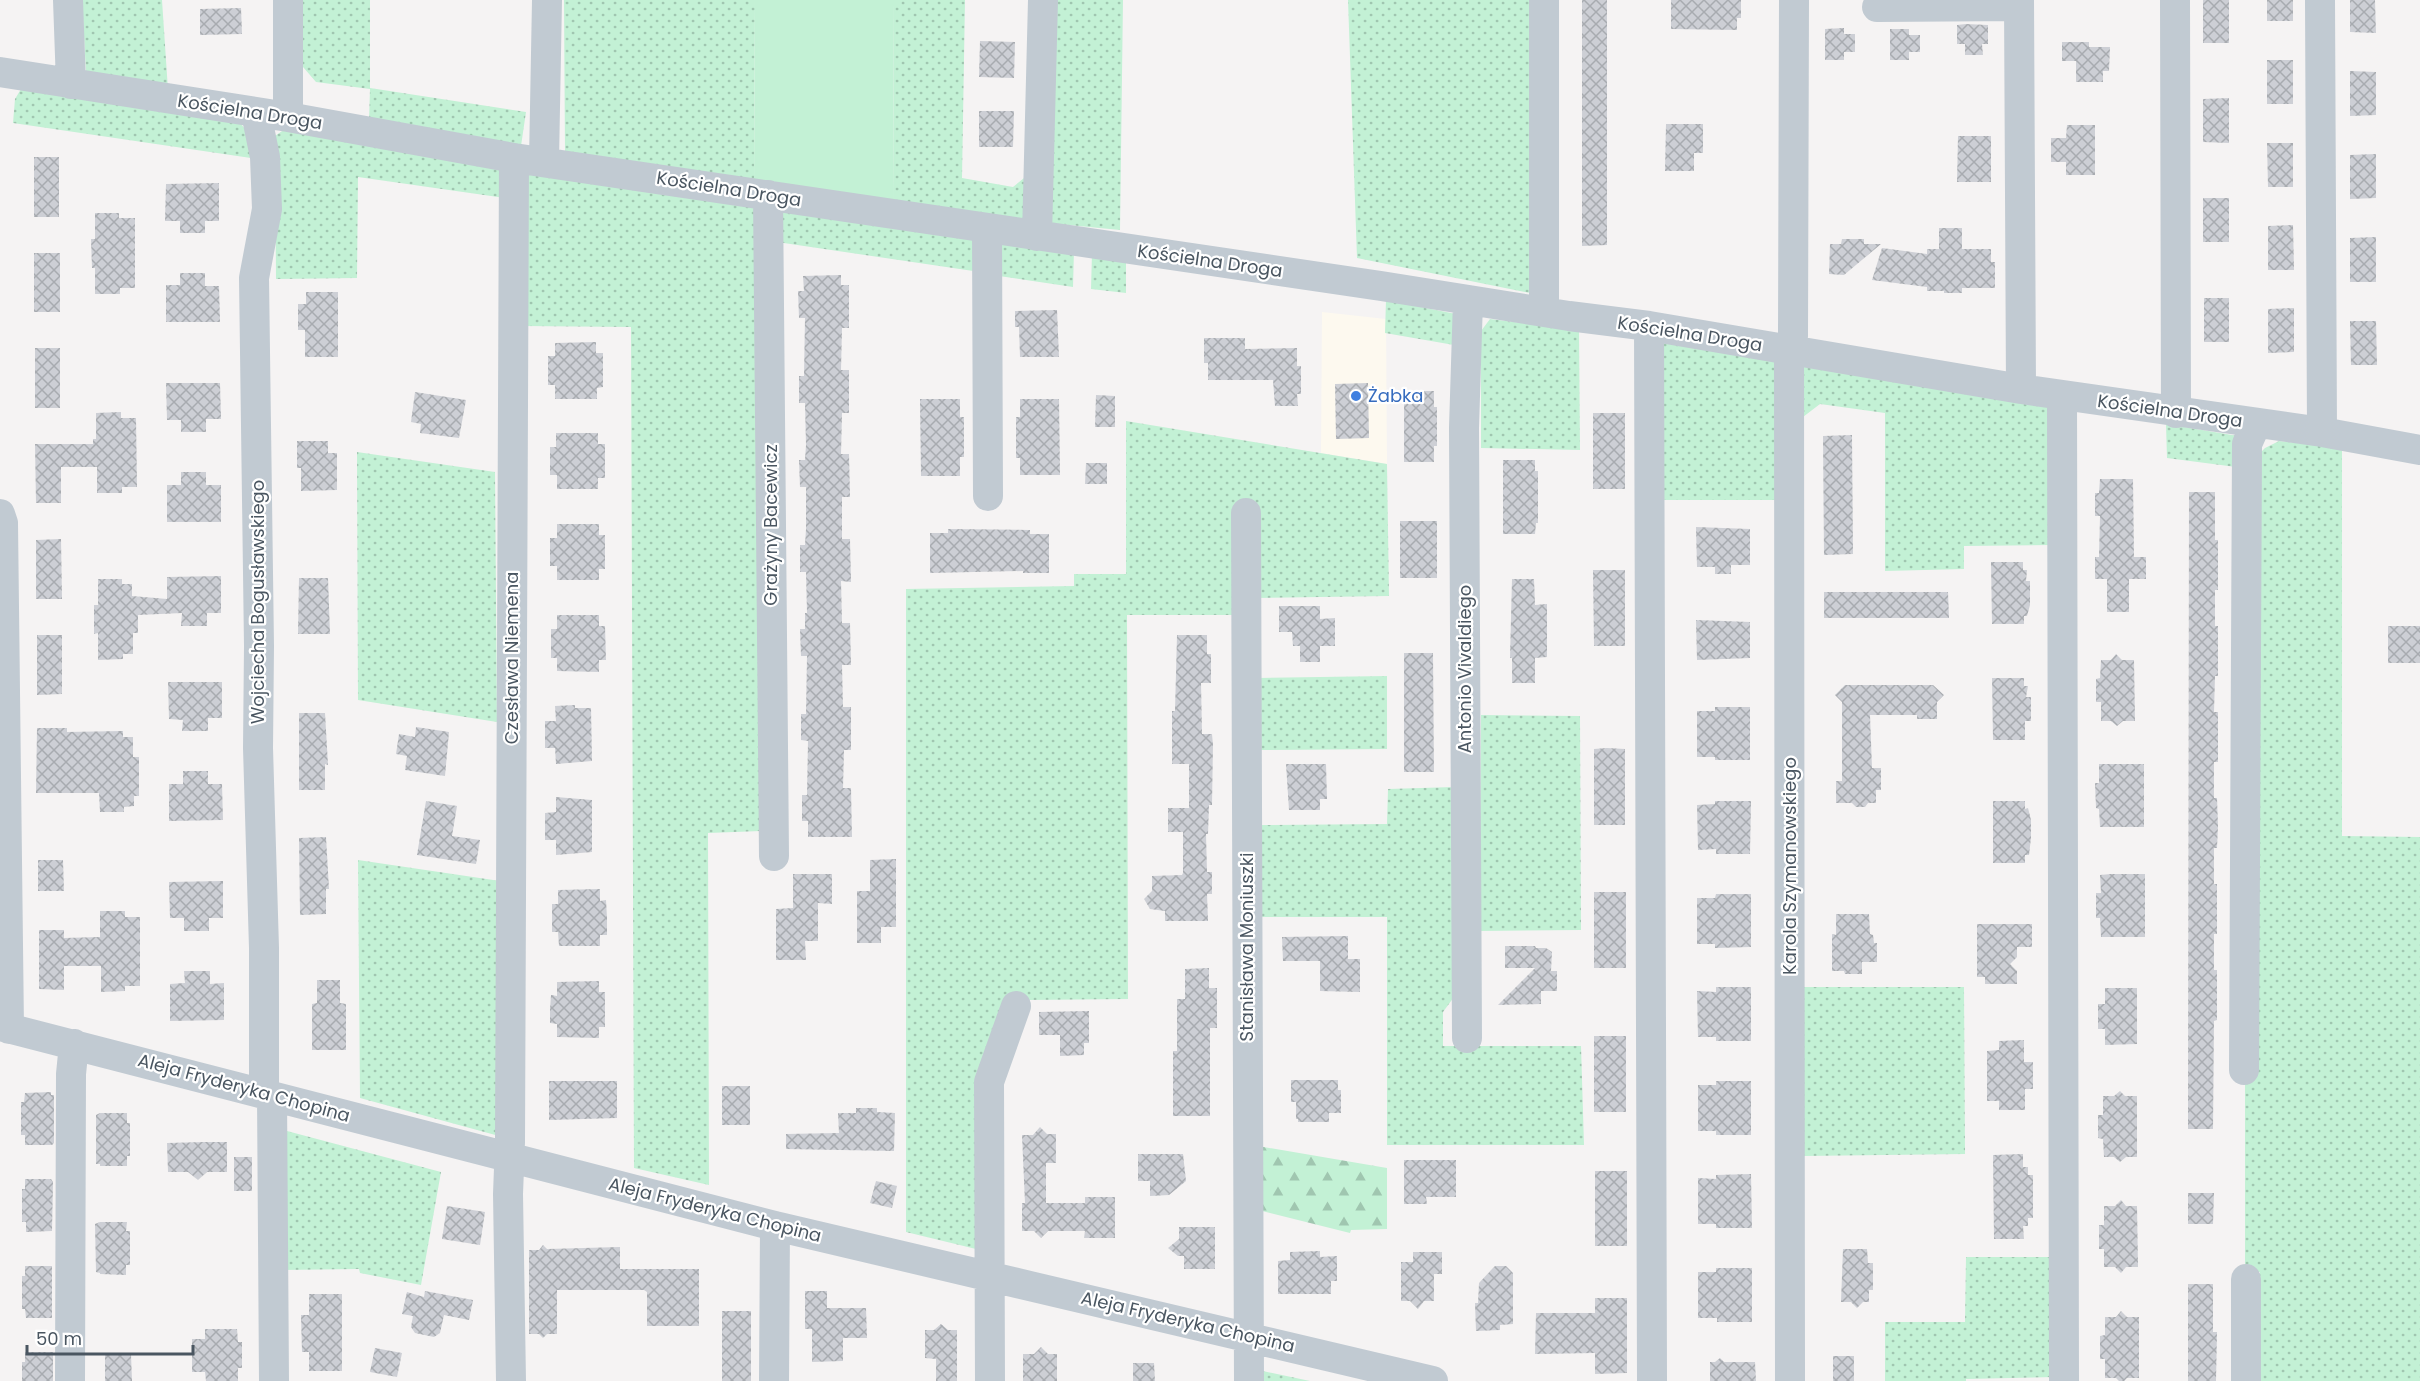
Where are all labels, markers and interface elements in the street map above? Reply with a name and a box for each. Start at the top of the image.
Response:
street label: Kościelna Droga [176,88,324,135]
street label: Kościelna Droga [655,165,803,212]
street label: Kościelna Droga [1136,238,1284,283]
street label: Kościelna Droga [1616,310,1764,357]
place label: Żabka [1368,383,1424,408]
street label: Kościelna Droga [2096,388,2244,433]
marker: Żabka [1349,389,1363,403]
street label: Grażyny Bacewicz [758,444,783,606]
street label: Wojciecha Bogusławskiego [245,480,270,724]
street label: Czesława Niemena [499,572,524,744]
street label: Antonio Vivaldiego [1452,585,1477,753]
street label: Karola Szymanowskiego [1777,757,1802,975]
street label: Stanisława Moniuszki [1234,853,1259,1041]
street label: Aleja Fryderyka Chopina [135,1047,353,1128]
street label: Aleja Fryderyka Chopina [606,1171,824,1248]
street label: Aleja Fryderyka Chopina [1079,1285,1297,1358]
scale bar [27,1318,194,1356]
text: 50 m [36,1326,82,1351]

